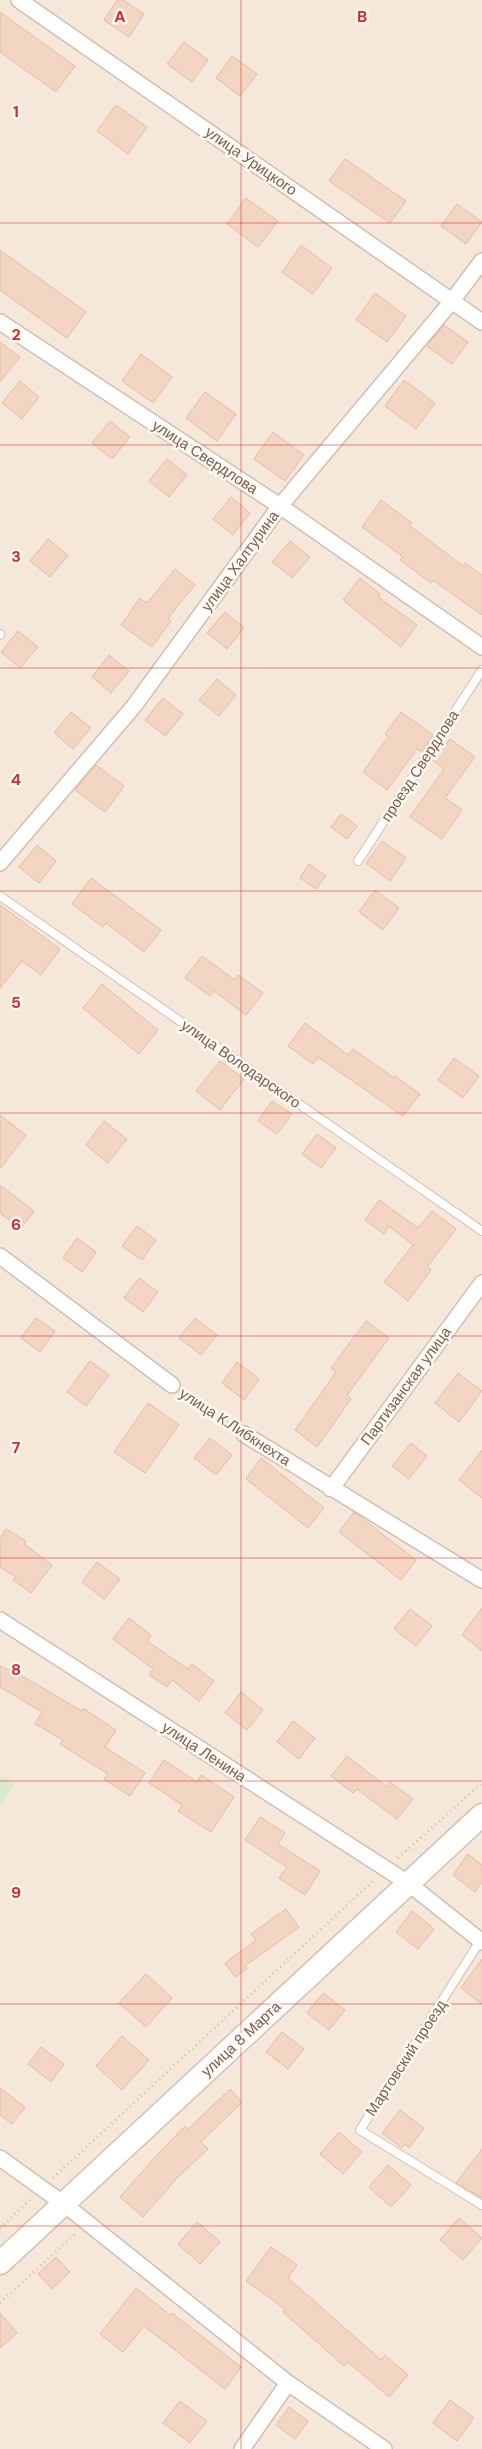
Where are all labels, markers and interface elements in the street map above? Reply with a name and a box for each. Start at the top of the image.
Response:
text: A [114,6,126,27]
text: B [357,6,367,27]
text: 1 [13,101,19,122]
street label: улица Урицкого [201,122,301,200]
text: 2 [11,324,21,345]
street label: улица Свердлова [148,415,262,499]
street label: улица Халтурина [197,506,284,615]
text: 3 [11,546,21,567]
street label: проезд Свердлова [376,706,464,826]
text: 4 [11,769,21,790]
text: 5 [11,992,21,1013]
street label: улица Володарского [177,1015,305,1113]
text: 6 [11,1214,21,1235]
street label: Партизанская улица [356,1322,456,1449]
street label: улица К.Либкнехта [175,1383,295,1471]
text: 7 [12,1437,21,1458]
text: 8 [11,1659,21,1680]
street label: улица Ленина [158,1717,251,1787]
text: 9 [11,1882,21,1903]
street label: улица 8 Марта [197,1996,286,2081]
street label: Мартовский проезд [361,1996,451,2120]

